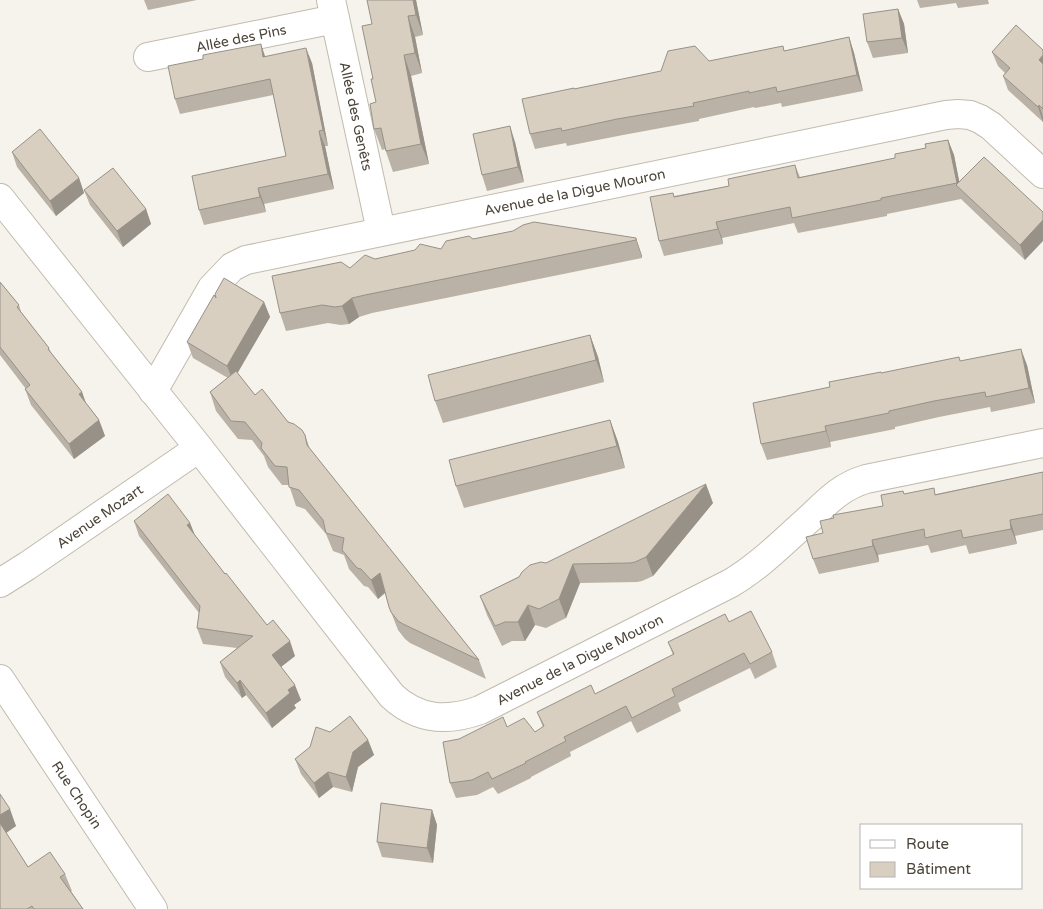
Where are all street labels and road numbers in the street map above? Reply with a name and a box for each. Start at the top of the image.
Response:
street label: Allée des Pins [194,21,288,56]
street label: Allée des Genêts [336,60,376,173]
street label: Avenue de la Digue Mouron [483,165,667,219]
street label: Avenue Mozart [53,480,147,552]
street label: Avenue de la Digue Mouron [494,610,666,709]
street label: Rue Chopin [48,758,106,832]

